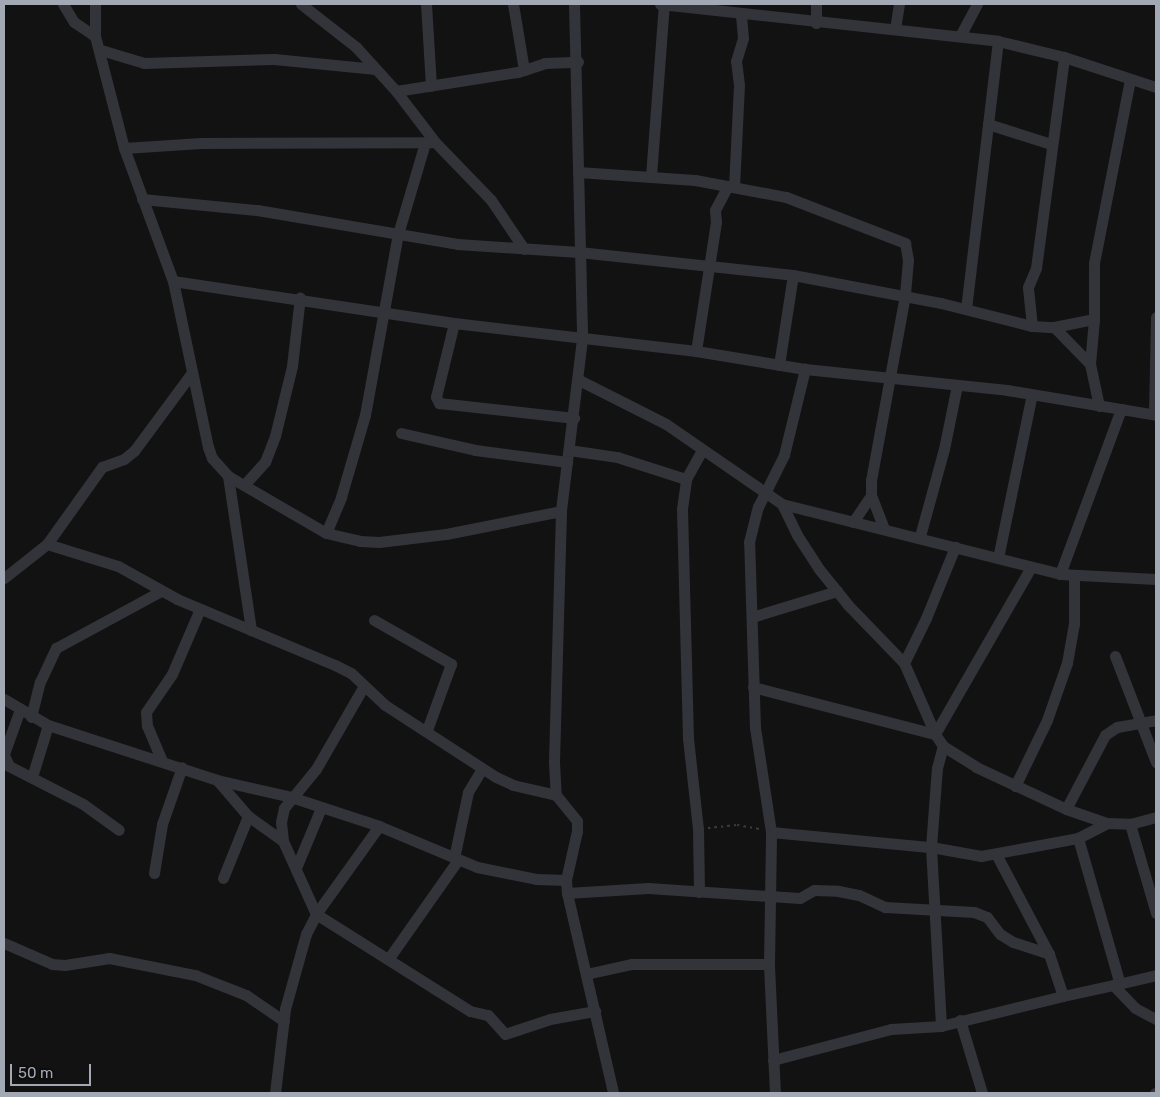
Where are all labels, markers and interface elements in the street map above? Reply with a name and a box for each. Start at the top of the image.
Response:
scale bar [12,1054,94,1086]
text: 50 m [18,1064,53,1082]

